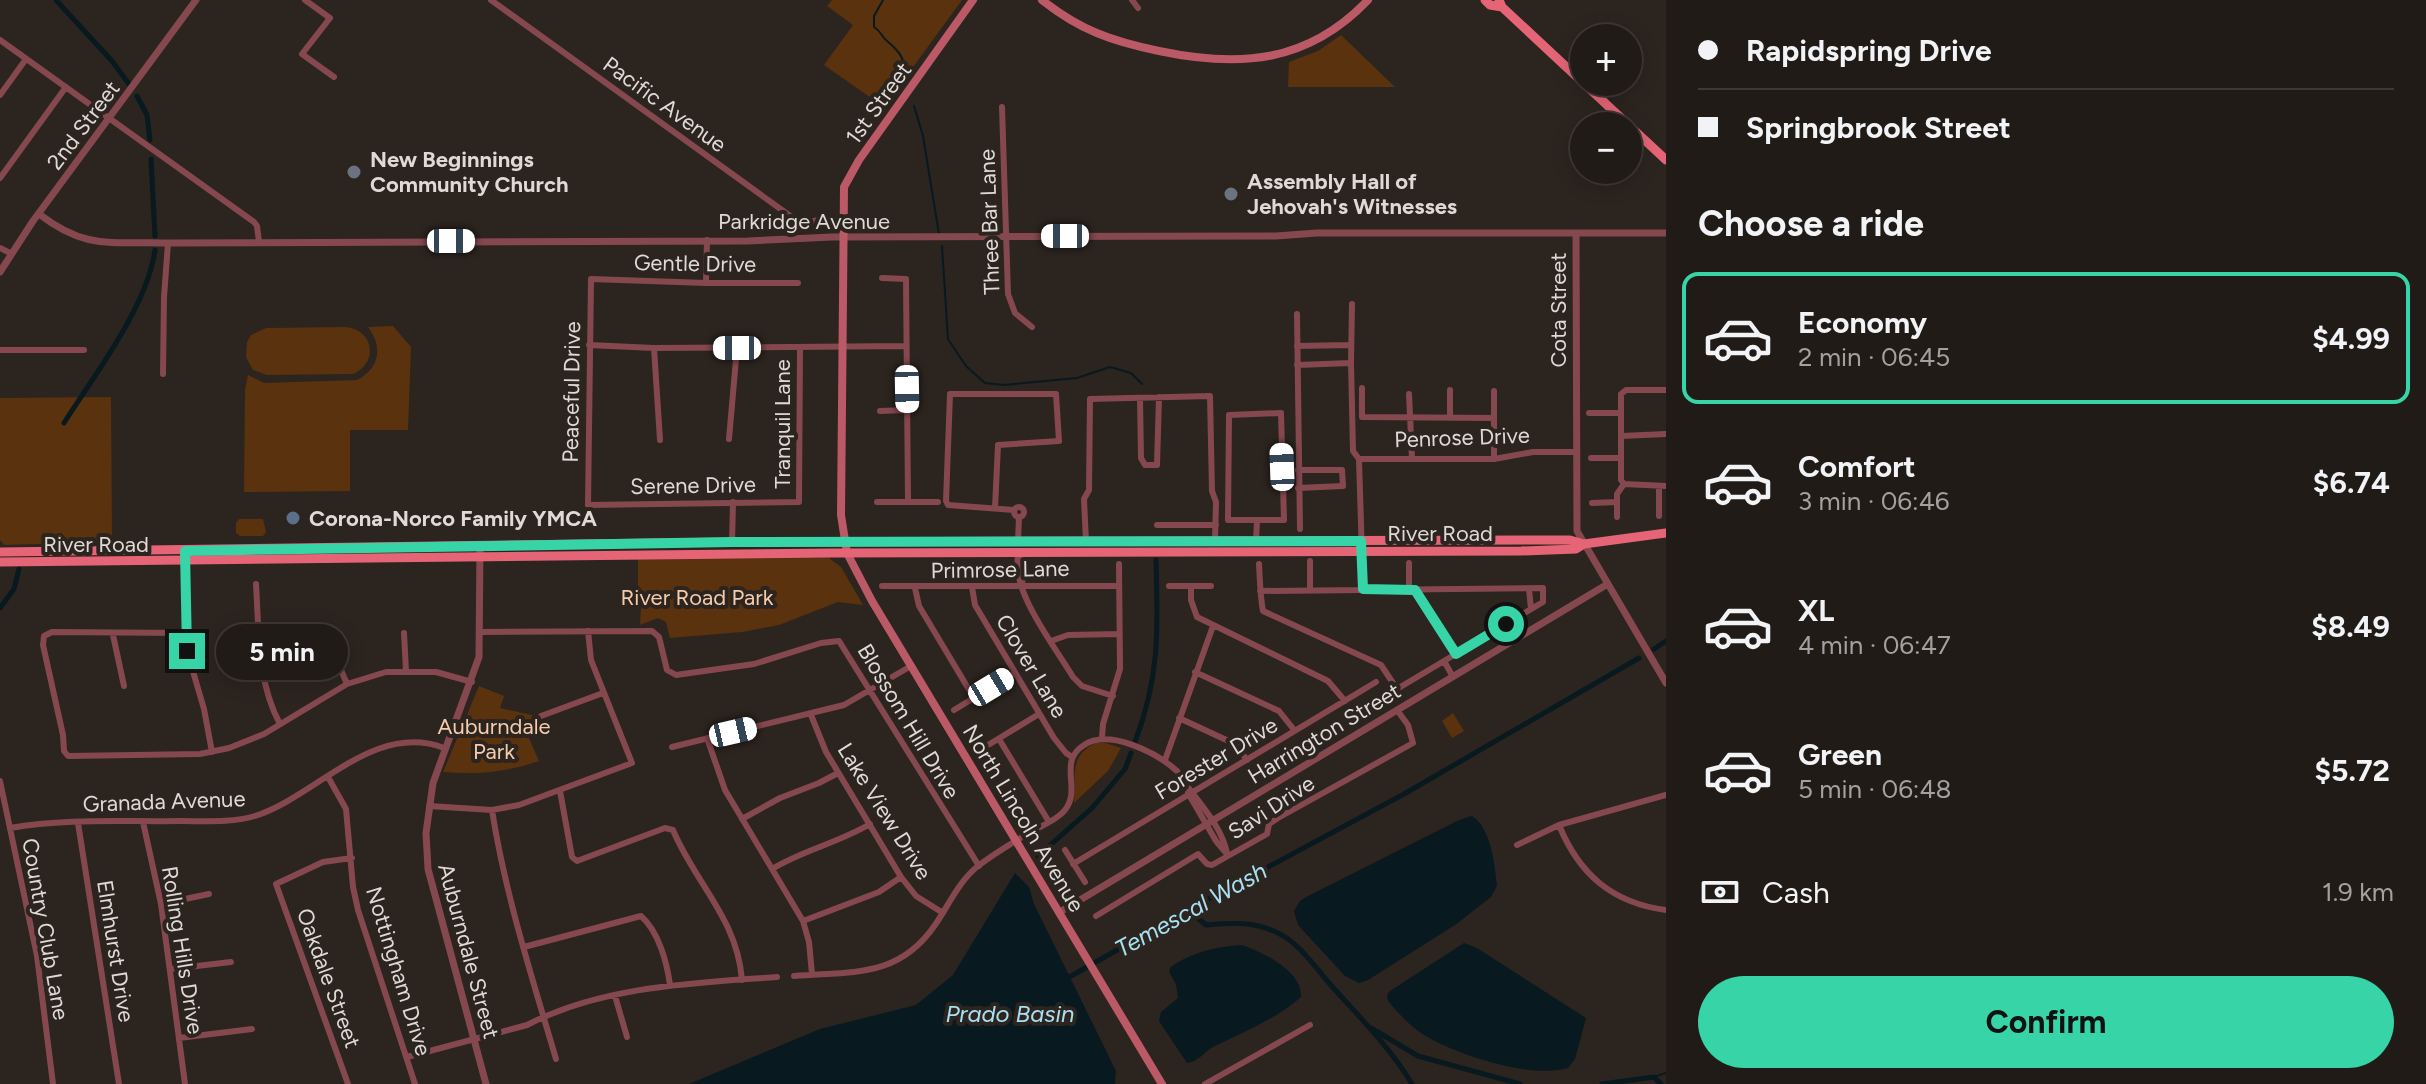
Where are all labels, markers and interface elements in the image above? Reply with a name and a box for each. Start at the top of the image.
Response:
map controls [1570,24,1642,184]
button: + [1570,24,1642,96]
text: Rapidspring Drive [1746,32,1992,69]
street label: Pacific Avenue [598,51,732,158]
street label: 1st Street [840,57,917,150]
street label: 2nd Street [41,75,126,175]
text: Springbrook Street [1746,109,2011,146]
button: − [1570,112,1642,184]
place label: New Beginnings Community Church [370,146,569,198]
street label: Three Bar Lane [973,149,1006,295]
marker: New Beginnings Community Church [345,163,363,181]
place label: Assembly Hall of Jehovah's Witnesses [1247,168,1457,220]
marker: Assembly Hall of Jehovah's Witnesses [1222,185,1240,203]
text: Choose a ride [1698,202,1924,245]
street label: Parkridge Avenue [718,208,890,235]
car [1041,224,1089,248]
car [427,229,475,253]
street label: Gentle Drive [634,249,756,278]
street label: Cota Street [1545,252,1572,368]
icon: car [1702,302,1774,374]
text: Economy [1798,304,1927,341]
text: $4.99 [2312,320,2390,357]
street label: Peaceful Drive [557,321,586,463]
car [713,336,761,360]
text: 2 min · 06:45 [1798,341,1950,373]
street label: Tranquil Lane [769,359,796,489]
car [895,365,919,413]
street label: Penrose Drive [1394,422,1530,453]
car [1269,443,1295,491]
icon: car [1702,446,1774,518]
text: Comfort [1798,448,1916,485]
text: $6.74 [2313,464,2390,501]
street label: Serene Drive [630,471,756,500]
text: 3 min · 06:46 [1798,485,1950,517]
place label: Corona-Norco Family YMCA [309,505,597,532]
marker: Corona-Norco Family YMCA [284,509,302,527]
street label: River Road [1387,520,1493,547]
street label: River Road [43,531,149,558]
street label: Primrose Lane [930,555,1070,584]
park label: River Road Park [621,584,774,611]
icon: car [1702,590,1774,662]
text: XL [1798,592,1834,629]
route start [1488,606,1524,642]
text: $8.49 [2311,608,2390,645]
street label: Clover Lane [990,610,1073,723]
callout: 5 min [215,623,347,679]
text: 4 min · 06:47 [1798,629,1951,661]
route end [169,633,205,669]
text: 5 min [249,636,315,668]
street label: Blossom Hill Drive [852,639,965,804]
car [964,664,1018,710]
street label: Harrington Street [1243,677,1405,790]
street label: Forester Drive [1150,711,1282,806]
park label: Auburndale Park [437,713,551,765]
car [707,715,759,749]
street label: North Lincoln Avenue [957,720,1090,917]
icon: car [1702,734,1774,806]
text: Green [1798,736,1882,773]
street label: Lake View Drive [832,738,937,885]
text: $5.72 [2314,752,2390,789]
street label: Savi Drive [1223,770,1319,845]
text: 5 min · 06:48 [1798,773,1952,805]
street label: Granada Avenue [82,785,246,818]
street label: Country Club Lane [16,836,75,1022]
water label: Temescal Wash [1110,856,1272,963]
street label: Auburndale Street [432,861,505,1042]
street label: Rolling Hills Drive [156,864,209,1036]
icon: cash [1698,870,1742,914]
text: Cash [1762,874,1830,911]
text: 1.9 km [2322,876,2394,908]
street label: Elmhurst Drive [91,878,140,1024]
street label: Nottingham Drive [360,883,437,1059]
street label: Oakdale Street [291,905,366,1052]
button: Confirm [1698,976,2394,1068]
water label: Prado Basin [945,999,1075,1028]

